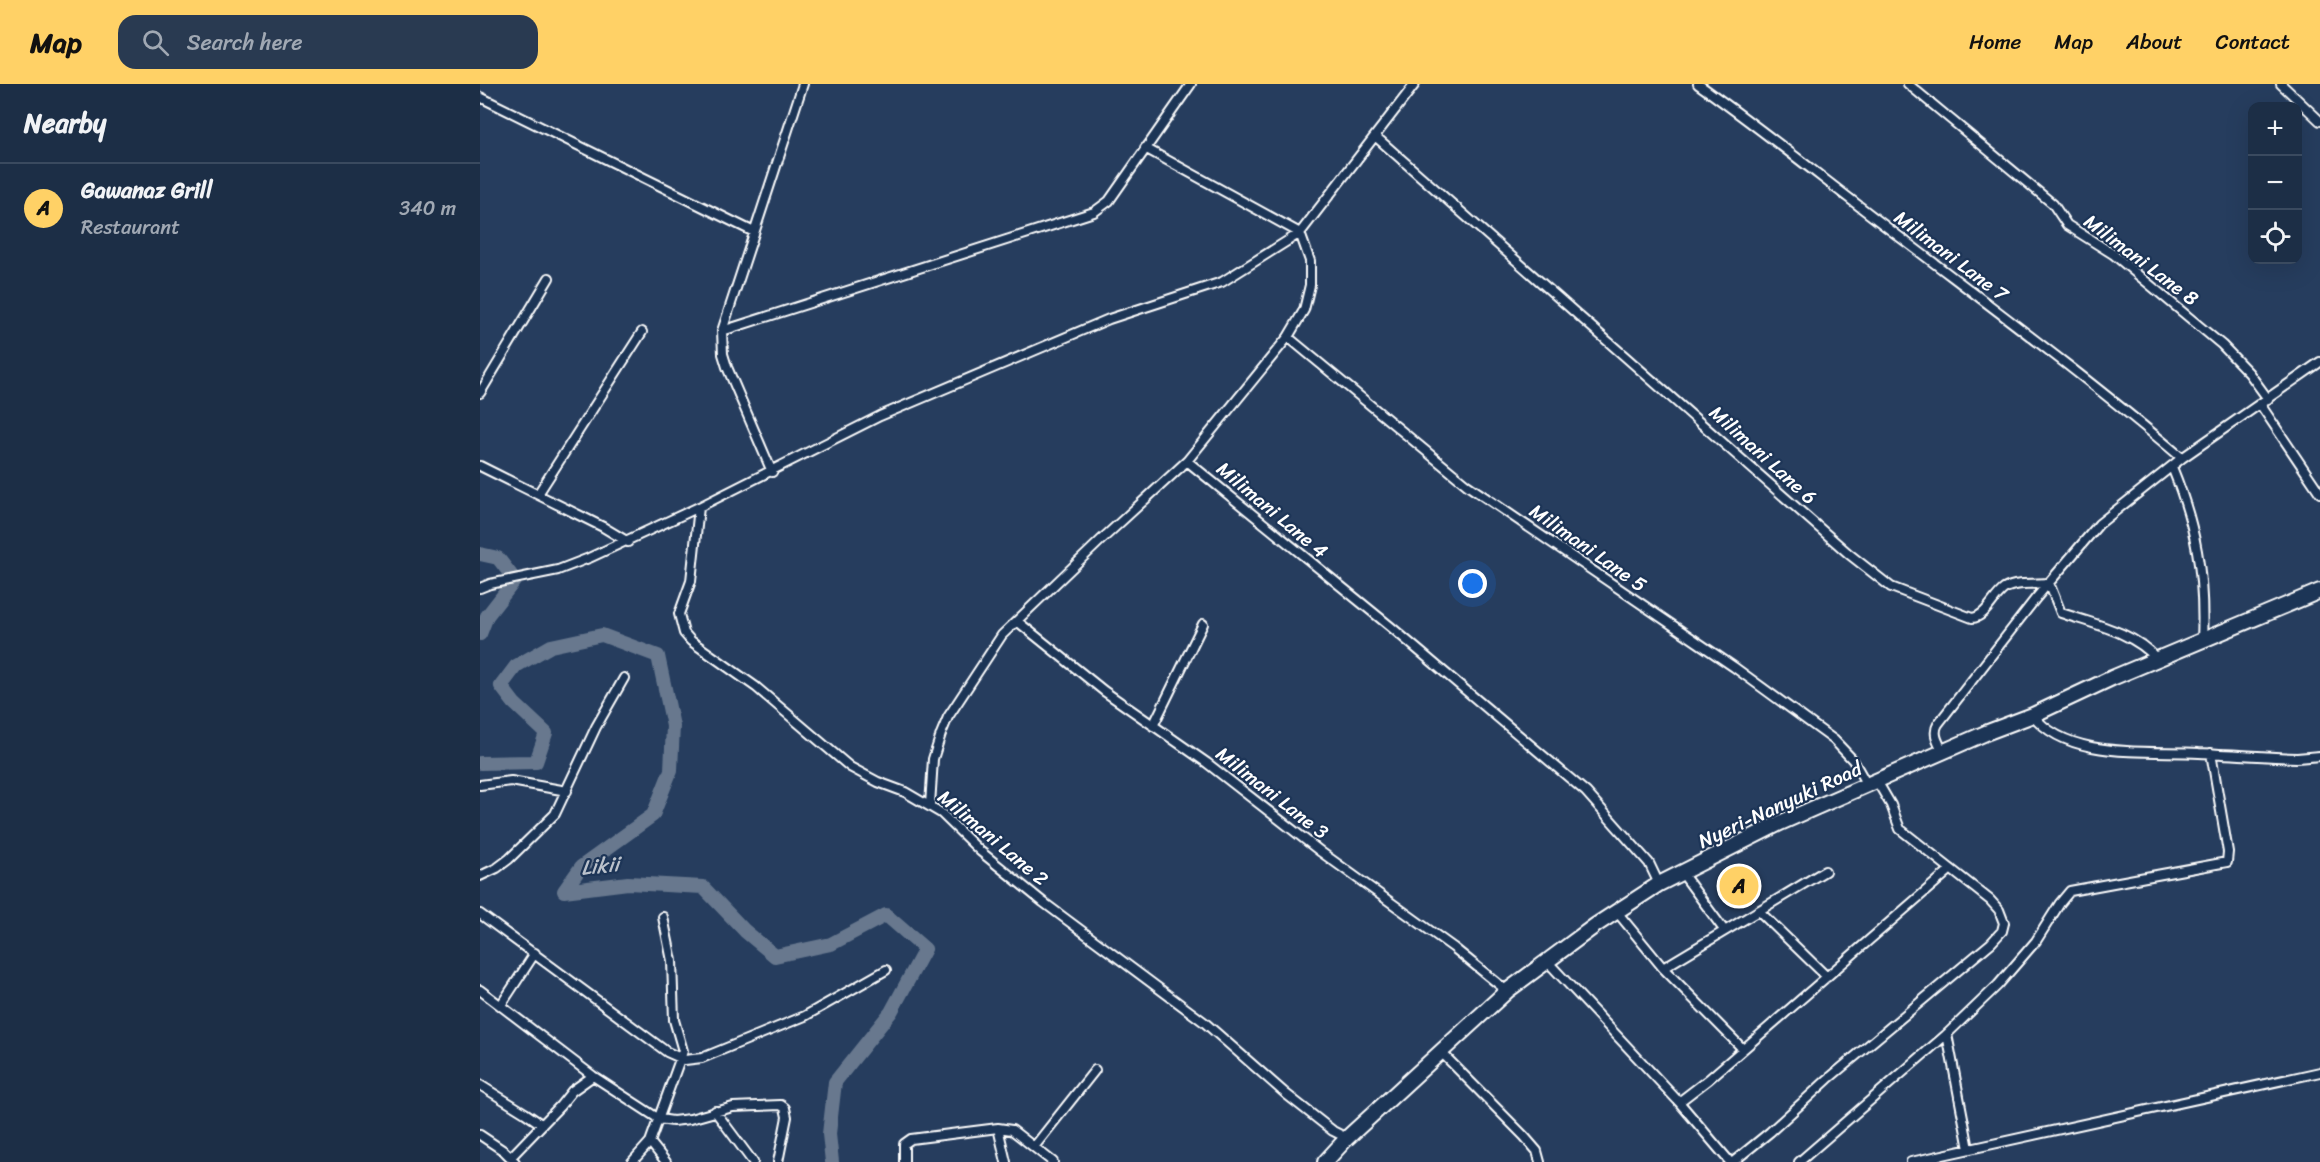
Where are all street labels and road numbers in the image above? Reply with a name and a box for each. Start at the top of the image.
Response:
street label: Milimani Lane 7 [1886,201,2017,312]
street label: Milimani Lane 8 [2076,205,2206,315]
street label: Milimani Lane 6 [1701,396,1825,514]
street label: Milimani Lane 4 [1208,452,1336,568]
street label: Milimani Lane 5 [1522,494,1654,602]
street label: Milimani Lane 3 [1208,737,1336,849]
street label: Nyeri-Nanyuki Road [1692,751,1869,858]
street label: Milimani Lane 2 [929,781,1057,896]

